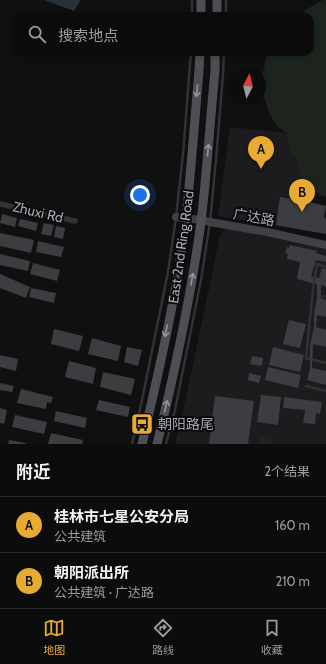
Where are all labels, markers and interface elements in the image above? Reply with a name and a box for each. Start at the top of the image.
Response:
search box [12,12,314,56]
icon: search [26,23,48,45]
text: 搜索地点 [58,27,118,45]
north arrow [230,68,266,104]
one-way arrow [194,84,201,97]
pin: A [248,136,274,169]
one-way arrow [204,144,211,157]
pin: B [289,179,315,212]
your location [130,185,150,205]
street label: East 2nd Ring Road [164,189,198,305]
street label: Zhuxi Rd [11,197,65,227]
street label: 广达路 [232,204,276,230]
one-way arrow [188,273,196,286]
one-way arrow [162,324,170,337]
one-way arrow [163,400,171,413]
bus stop icon: 朝阳路尾 [129,411,155,437]
place label: 朝阳路尾 [158,415,214,433]
text: 附近 [16,462,50,482]
text: 2个结果 [264,463,310,479]
text: 桂林市七星公安分局 [54,508,189,526]
text: A [25,517,33,533]
text: 160 m [275,517,310,533]
text: 公共建筑 [54,528,106,544]
text: 朝阳派出所 [54,564,129,582]
text: B [25,573,33,589]
text: 210 m [276,573,310,589]
text: 公共建筑 · 广达路 [54,584,154,600]
tab: 地图 [43,617,65,657]
tab: 路线 [152,617,174,657]
tab: 收藏 [261,617,283,657]

